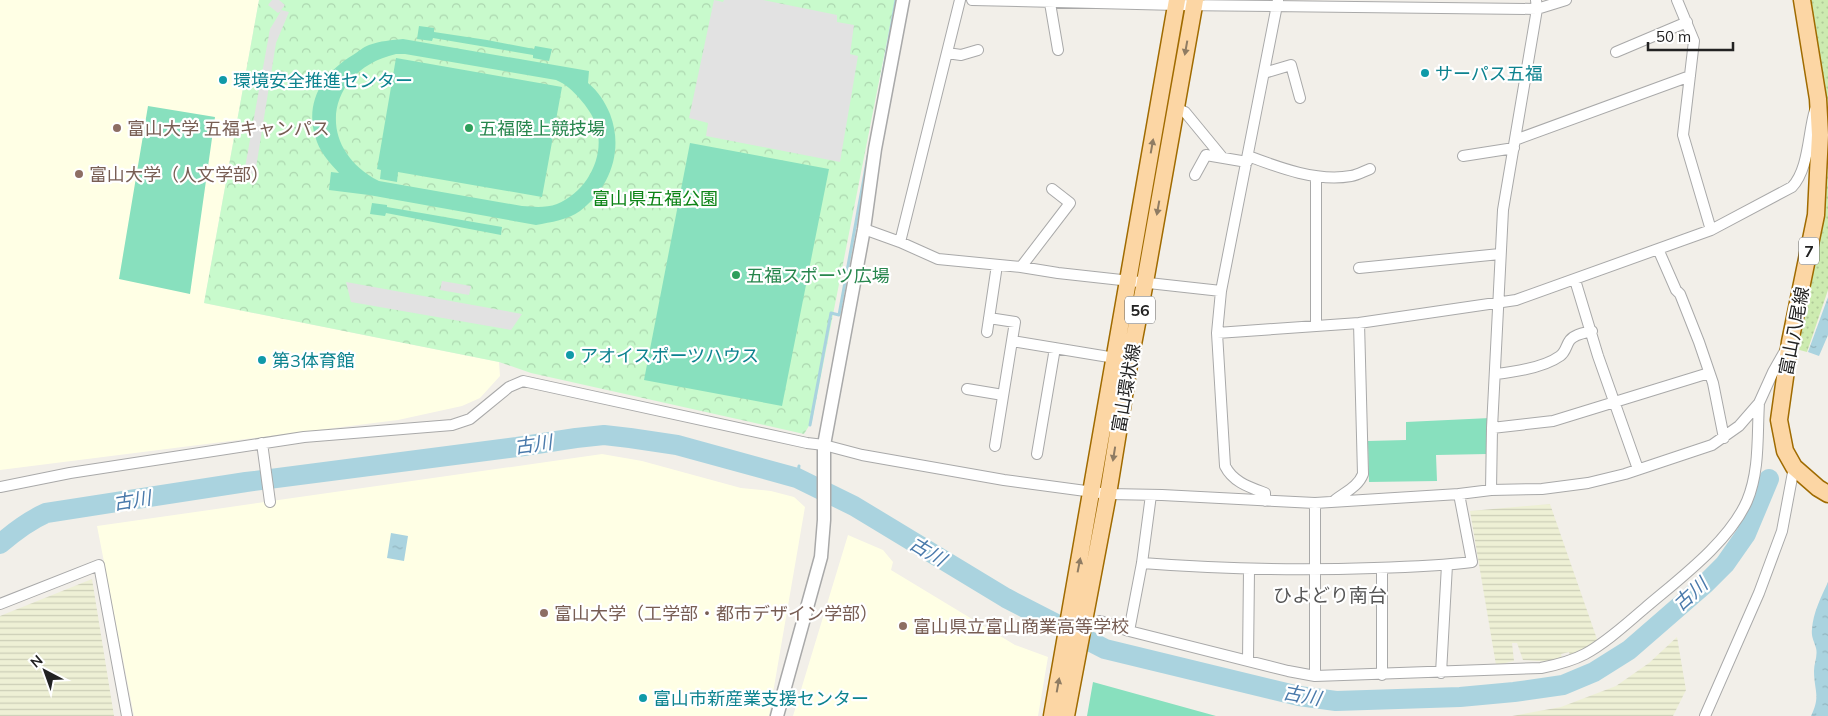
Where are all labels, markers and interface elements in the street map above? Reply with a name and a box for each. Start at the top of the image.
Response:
scale bar [1648,20,1733,52]
text: 50 m [1656,27,1691,46]
one-way arrow [1182,40,1190,56]
place label: サーパス五福 [1435,62,1543,85]
marker: サーパス五福 [1419,67,1431,79]
place label: 環境安全推進センター [233,69,413,92]
marker: 環境安全推進センター [217,74,229,86]
place label: 富山大学 五福キャンパス [127,117,330,140]
place label: 五福陸上競技場 [479,117,605,140]
marker: 富山大学 五福キャンパス [111,122,123,134]
marker: 五福陸上競技場 [463,122,475,134]
one-way arrow [1148,137,1156,153]
place label: 富山大学（人文学部） [89,163,269,186]
marker: 富山大学（人文学部） [73,168,85,180]
park label: 富山県五福公園 [592,187,718,210]
one-way arrow [1154,200,1162,216]
road number: 7 [1799,238,1819,264]
place label: 五福スポーツ広場 [746,264,890,287]
marker: 五福スポーツ広場 [730,269,742,281]
street label: 富山八尾線 [1774,285,1814,377]
road number: 56 [1125,296,1155,324]
street label: 富山環状線 [1107,342,1145,434]
place label: アオイスポーツハウス [580,344,759,367]
place label: 第3体育館 [272,349,355,372]
marker: アオイスポーツハウス [564,349,576,361]
marker: 第3体育館 [256,354,268,366]
water label: 古川 [513,429,555,459]
one-way arrow [1110,447,1118,463]
water label: 古川 [111,485,155,515]
water label: 古川 [906,531,952,572]
one-way arrow [1076,556,1084,572]
water label: 古川 [1668,571,1714,616]
district label: ひよどり南台 [1273,583,1387,607]
place label: 富山大学（工学部・都市デザイン学部） [554,602,878,625]
marker: 富山大学（工学部・都市デザイン学部） [538,607,550,619]
place label: 富山県立富山商業高等学校 [913,615,1129,638]
marker: 富山県立富山商業高等学校 [897,620,909,632]
north arrow [20,646,70,696]
text: N [27,651,46,671]
one-way arrow [1054,676,1062,692]
water label: 古川 [1281,680,1325,711]
place label: 富山市新産業支援センター [653,687,869,710]
marker: 富山市新産業支援センター [637,692,649,704]

